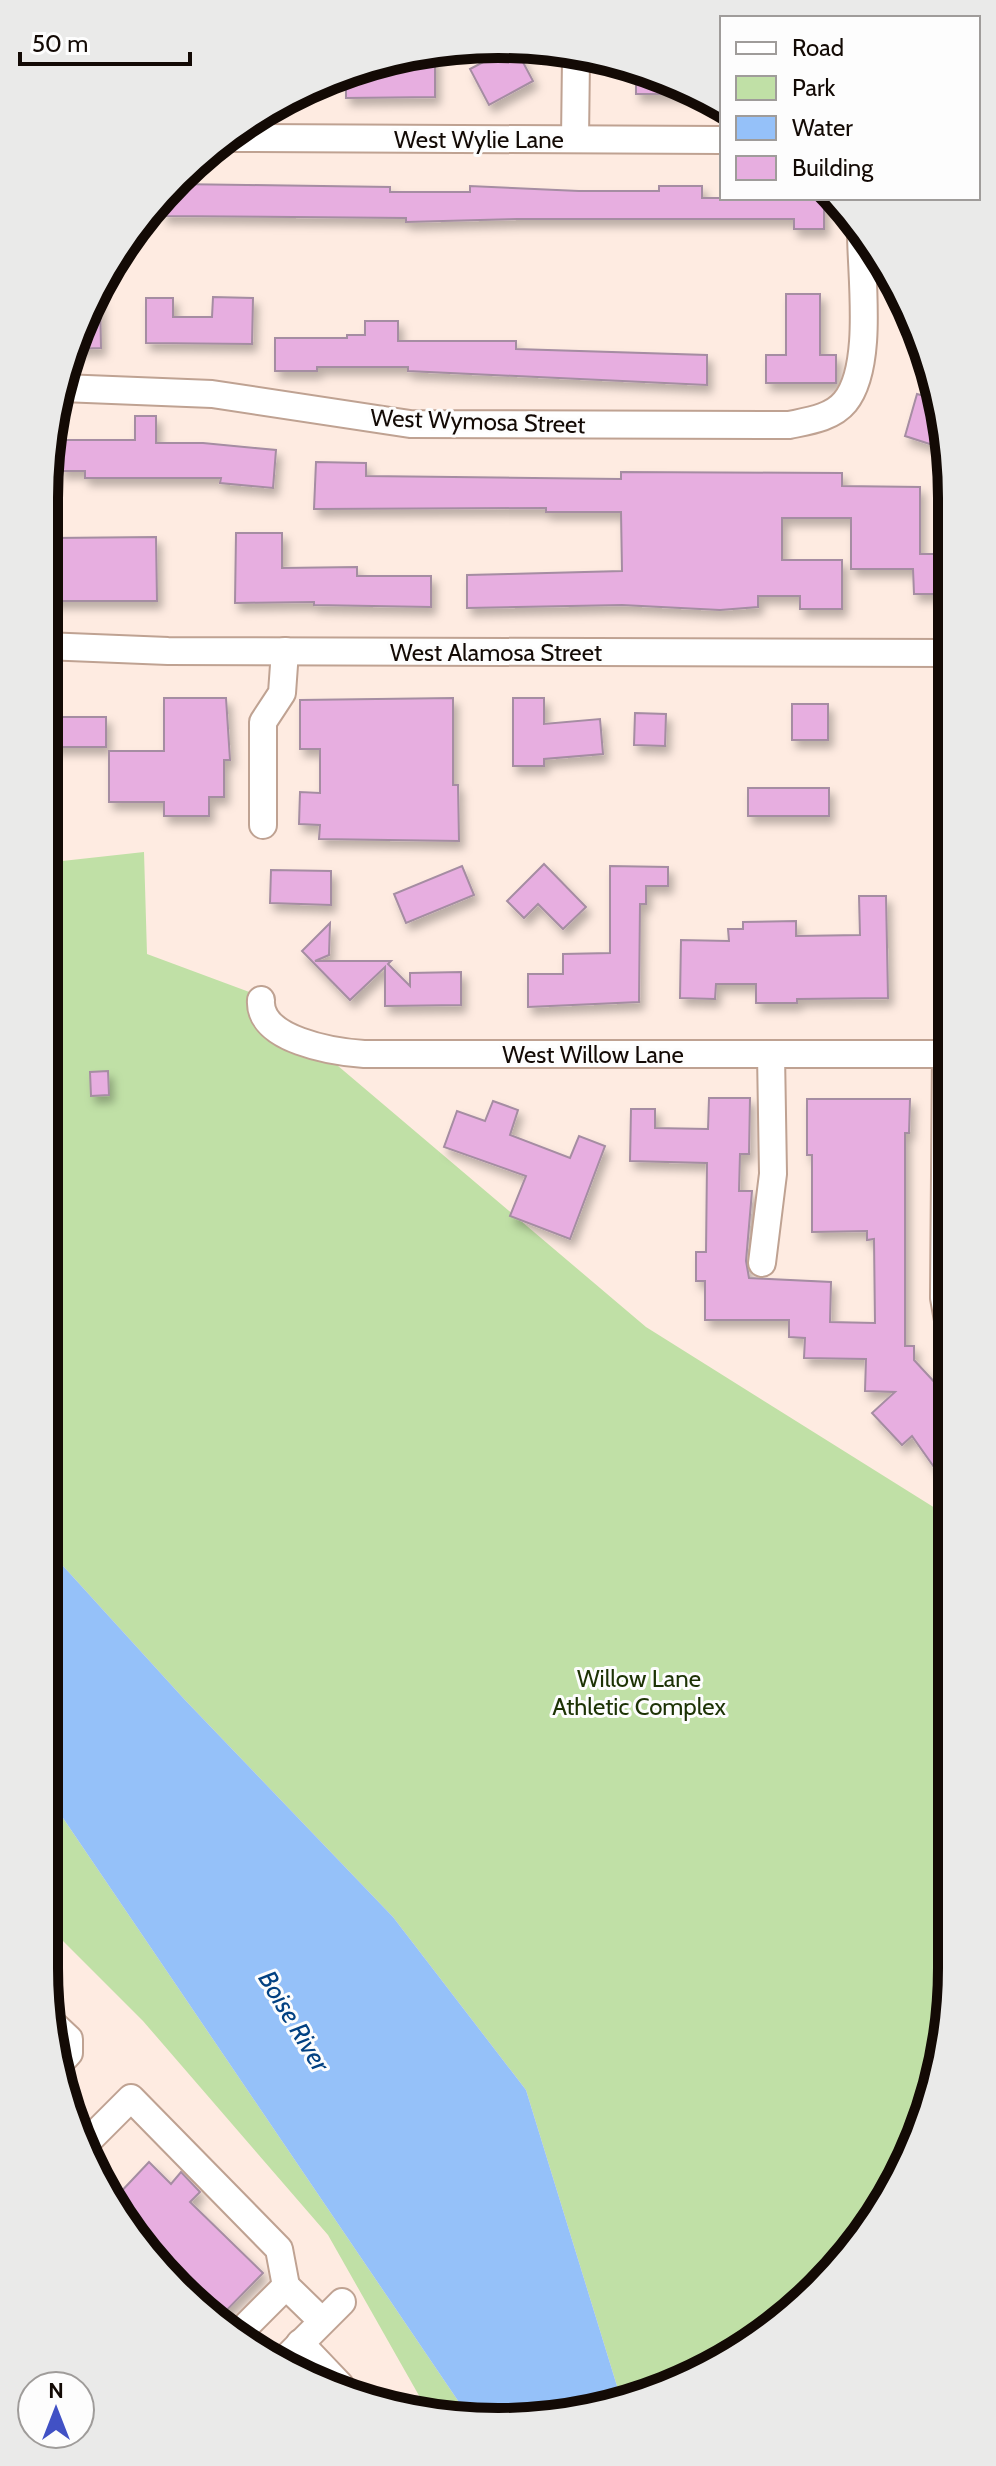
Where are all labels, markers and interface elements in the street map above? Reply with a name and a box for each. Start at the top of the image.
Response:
scale bar [20,16,190,66]
legend [720,16,980,200]
text: 50 m [32,29,88,58]
text: Road [792,33,844,62]
text: Park [792,73,835,102]
text: Water [792,113,853,142]
street label: West Wylie Lane [394,125,564,154]
text: Building [792,153,874,182]
street label: West Wymosa Street [370,403,586,439]
street label: West Alamosa Street [390,638,602,667]
street label: West Willow Lane [502,1040,684,1069]
park label: Willow Lane Athletic Complex [552,1664,726,1721]
water label: Boise River [251,1965,337,2078]
north arrow [16,2370,96,2450]
text: N [48,2377,64,2404]

